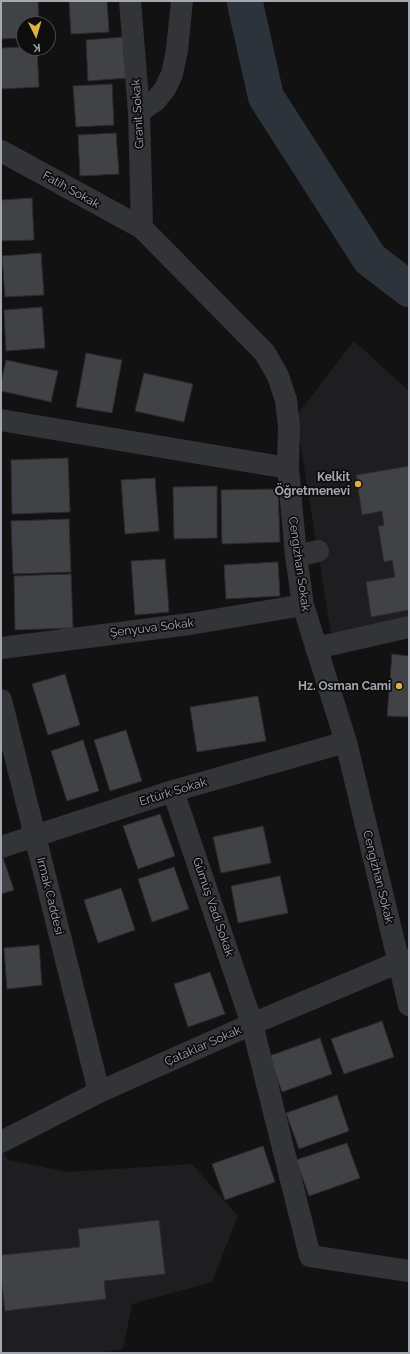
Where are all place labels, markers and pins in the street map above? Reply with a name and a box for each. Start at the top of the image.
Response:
place label: Kelkit Öğretmenevi [275,470,350,498]
marker: Kelkit Öğretmenevi [353,479,363,489]
place label: Hz. Osman Cami [298,679,391,693]
marker: Hz. Osman Cami [394,681,404,691]

